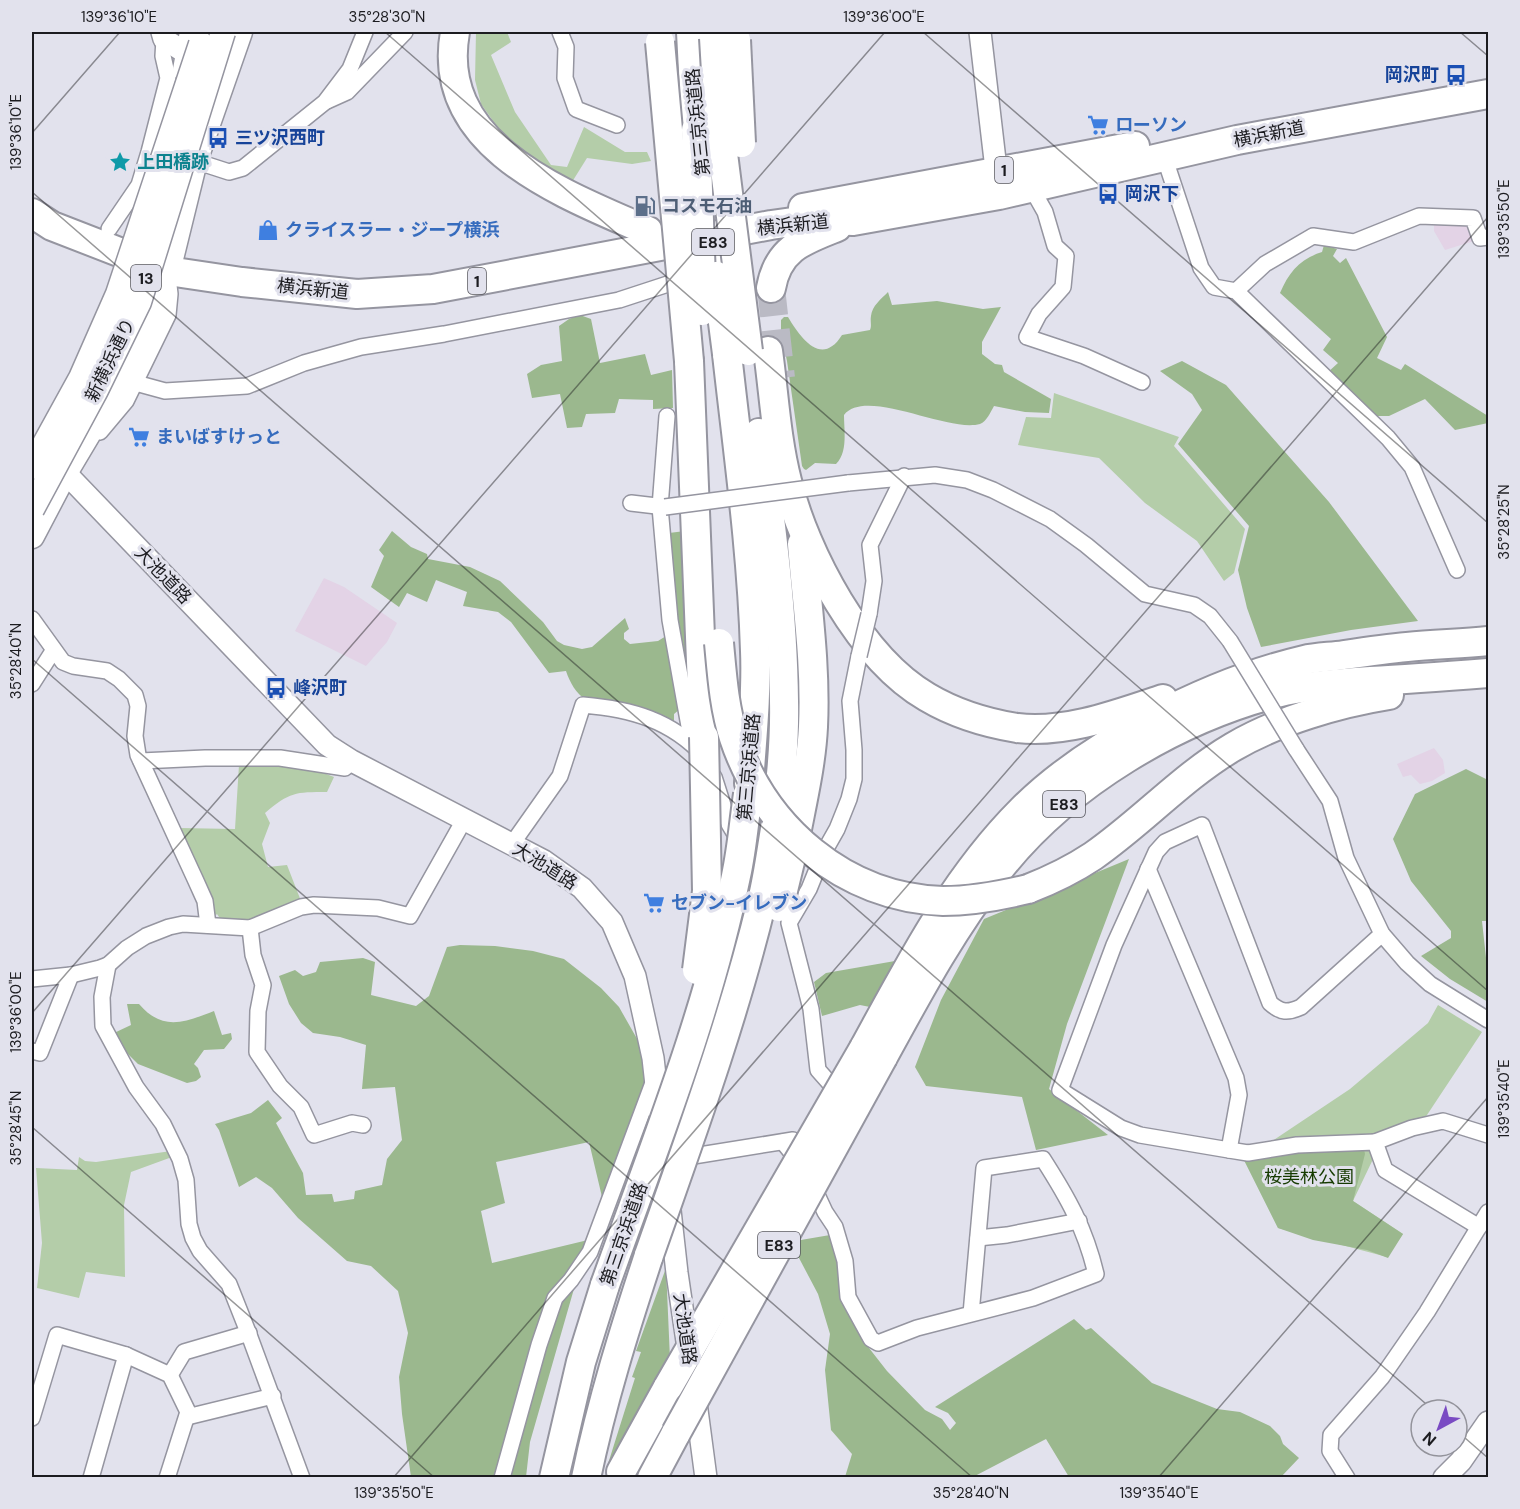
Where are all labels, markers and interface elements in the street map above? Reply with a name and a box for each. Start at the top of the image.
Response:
text: 139°36'10"E [81,7,157,27]
text: 35°28'30"N [349,7,425,27]
text: 139°36'00"E [843,7,925,27]
place label: 岡沢町 [1385,63,1439,87]
bus stop icon: 岡沢町 [1444,63,1468,87]
street label: 第三京浜道路 [680,67,716,177]
text: 139°36'10"E [6,94,26,170]
supermarket icon: ローソン [1086,113,1110,137]
place label: ローソン [1115,113,1187,137]
street label: 横浜新道 [1231,115,1307,153]
bus stop icon: 三ツ沢西町 [206,126,230,150]
place label: 三ツ沢西町 [235,126,325,150]
place icon: 上田橋跡 [108,150,132,174]
place label: 上田橋跡 [137,150,209,174]
road number: 1 [995,157,1013,183]
text: 139°35'50"E [1494,179,1514,259]
bus stop icon: 岡沢下 [1096,182,1120,206]
place label: 岡沢下 [1125,182,1179,206]
fuel station icon: コスモ石油 [633,194,657,218]
place label: コスモ石油 [662,194,752,218]
street label: 横浜新道 [756,209,830,241]
shop icon: クライスラー・ジープ横浜 [256,218,280,242]
place label: クライスラー・ジープ横浜 [285,218,499,242]
road number: E83 [692,229,734,255]
road number: 13 [131,265,161,291]
road number: 1 [468,268,486,294]
street label: 横浜新道 [276,273,350,305]
street label: 新横浜通り [79,314,141,406]
supermarket icon: まいばすけっと [127,425,151,449]
place label: まいばすけっと [156,425,282,449]
text: 35°28'25"N [1494,484,1514,560]
street label: 大池道路 [129,541,197,609]
text: 35°28'40"N [6,623,26,699]
bus stop icon: 峰沢町 [264,676,288,700]
place label: 峰沢町 [293,676,347,700]
street label: 第三京浜道路 [732,712,766,822]
road number: E83 [1043,791,1085,817]
street label: 大池道路 [508,837,582,895]
supermarket icon: セブン-イレブン [642,891,666,915]
place label: セブン-イレブン [671,891,807,915]
text: 139°36'00"E [6,971,26,1053]
text: 139°35'40"E [1494,1059,1514,1139]
text: 35°28'45"N [6,1091,26,1166]
park label: 桜美林公園 [1264,1165,1354,1189]
street label: 第三京浜道路 [595,1179,653,1289]
road number: E83 [758,1232,800,1258]
street label: 大池道路 [668,1292,702,1366]
north arrow [1409,1398,1469,1458]
text: N [1418,1427,1441,1451]
text: 139°35'50"E [354,1483,434,1503]
text: 35°28'40"N [933,1483,1009,1503]
text: 139°35'40"E [1119,1483,1199,1503]

